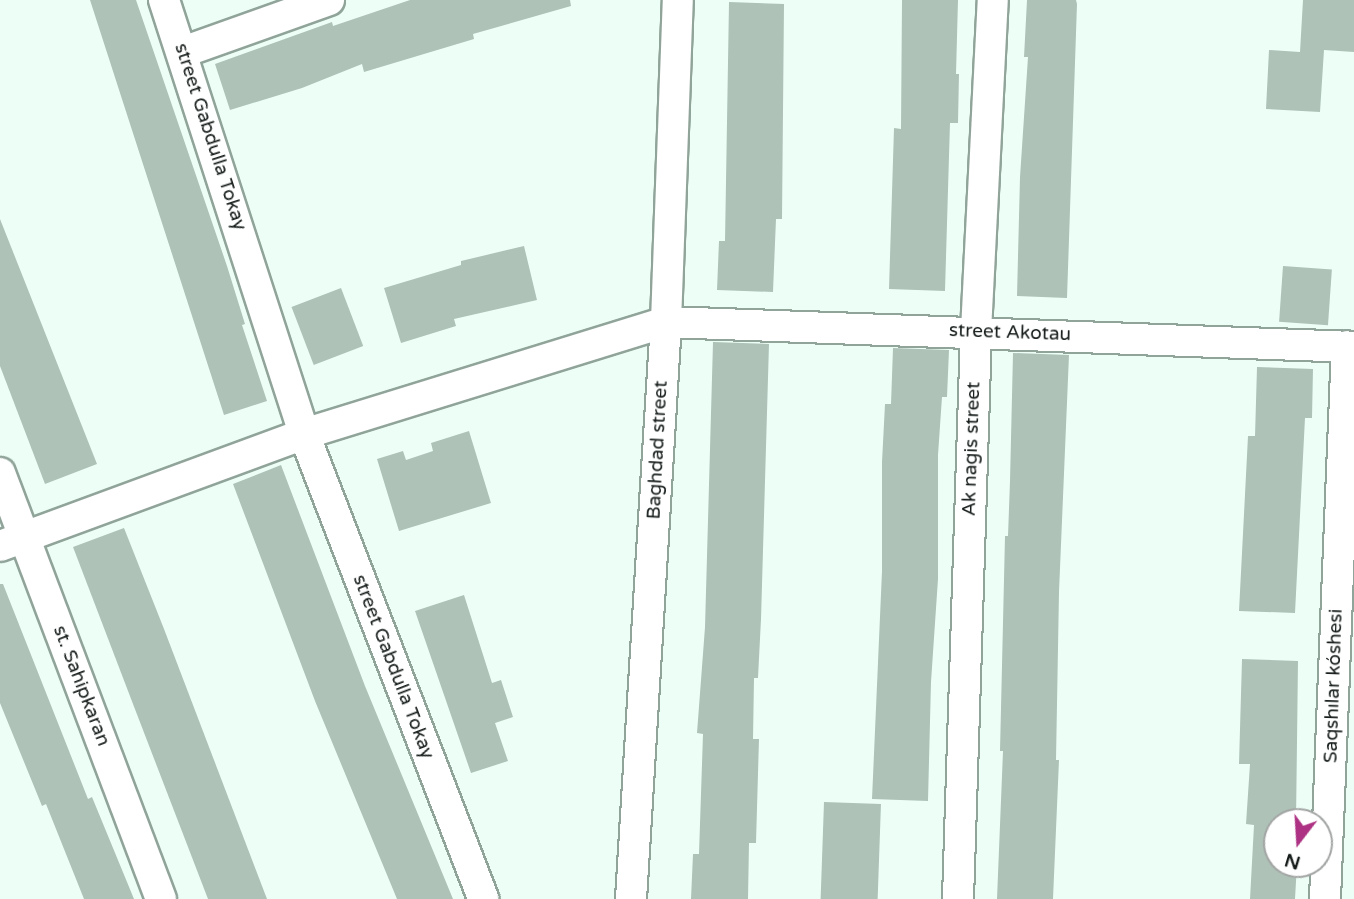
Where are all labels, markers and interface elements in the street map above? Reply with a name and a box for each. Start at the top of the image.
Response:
street label: street Gabdulla Tokay [169,41,251,233]
street label: street Akotau [949,319,1071,347]
street label: Baghdad street [643,380,673,520]
street label: Ak nagis street [958,381,986,517]
street label: street Gabdulla Tokay [347,572,439,762]
street label: Saqshılar kóshesi [1320,608,1348,764]
street label: st. Sahipkaran [48,623,114,749]
north arrow [1263,808,1333,878]
text: N [1282,848,1303,874]

